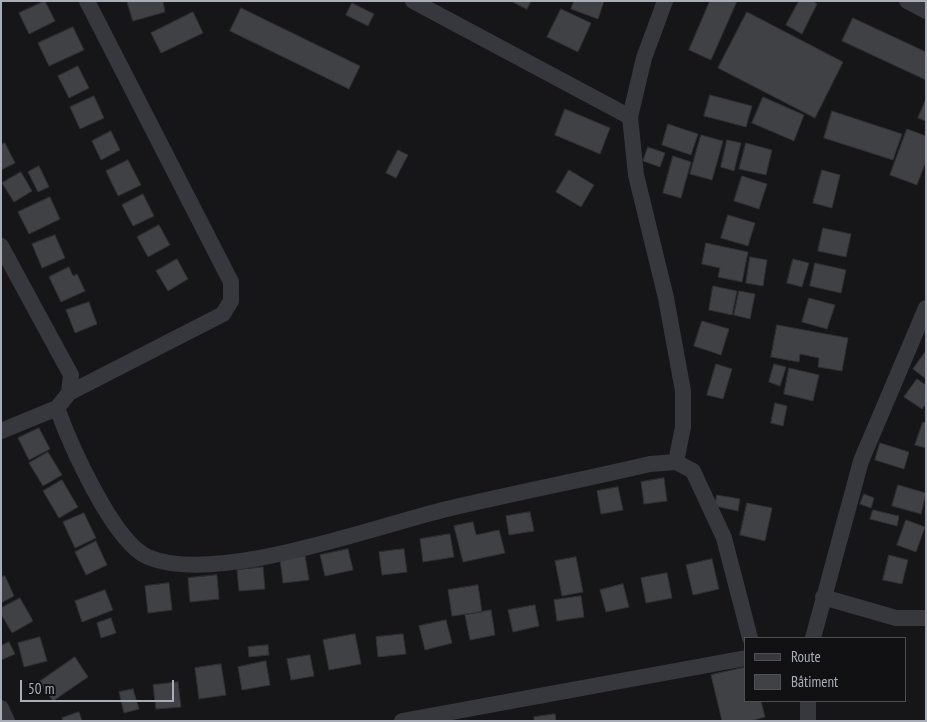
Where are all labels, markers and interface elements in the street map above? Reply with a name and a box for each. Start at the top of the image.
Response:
legend [744,637,907,702]
text: Route [791,647,821,666]
scale bar [22,670,176,702]
text: Bâtiment [791,672,838,691]
text: 50 m [28,679,54,698]

